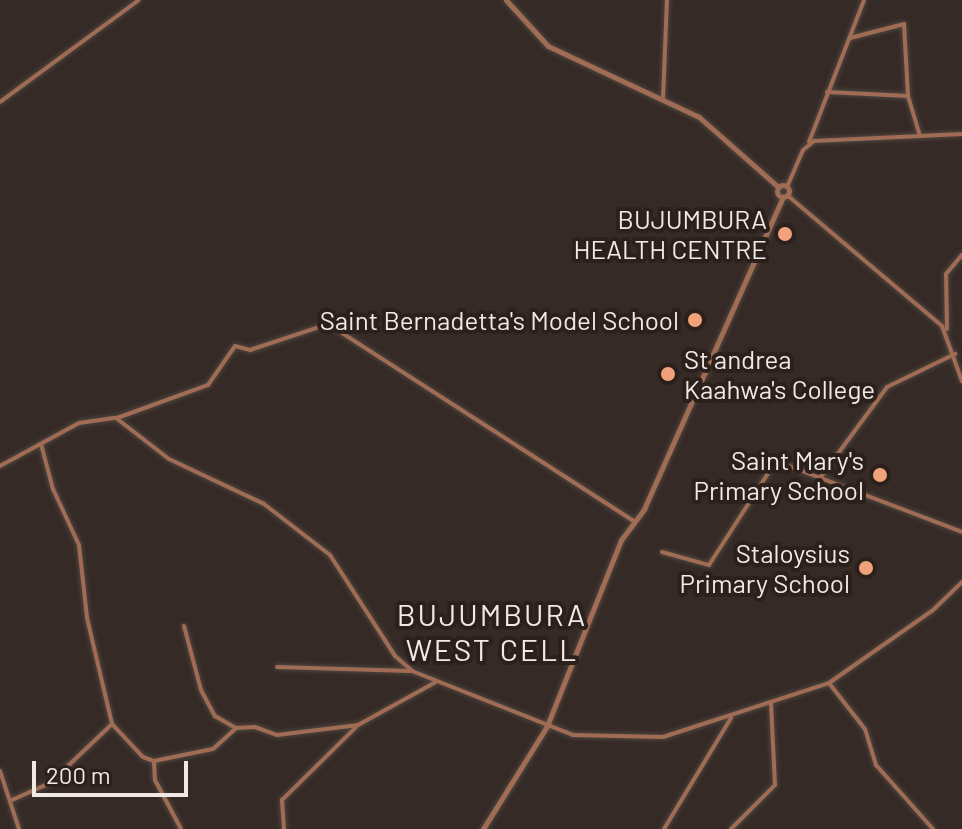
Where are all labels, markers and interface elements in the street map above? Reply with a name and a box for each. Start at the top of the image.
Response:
place label: BUJUMBURA HEALTH CENTRE [574,203,767,264]
marker: BUJUMBURA HEALTH CENTRE [774,223,796,245]
place label: Saint Bernadetta's Model School [320,304,679,336]
marker: Saint Bernadetta's Model School [686,311,704,329]
place label: St andrea Kaahwa's College [684,343,875,404]
marker: St andrea Kaahwa's College [659,365,677,383]
place label: Saint Mary's Primary School [693,444,864,506]
marker: Saint Mary's Primary School [871,466,889,484]
place label: Staloysius Primary School [679,537,850,598]
marker: Staloysius Primary School [857,559,875,577]
district label: BUJUMBURA WEST CELL [397,596,587,666]
scale bar [36,745,192,795]
text: 200 m [46,760,111,789]

